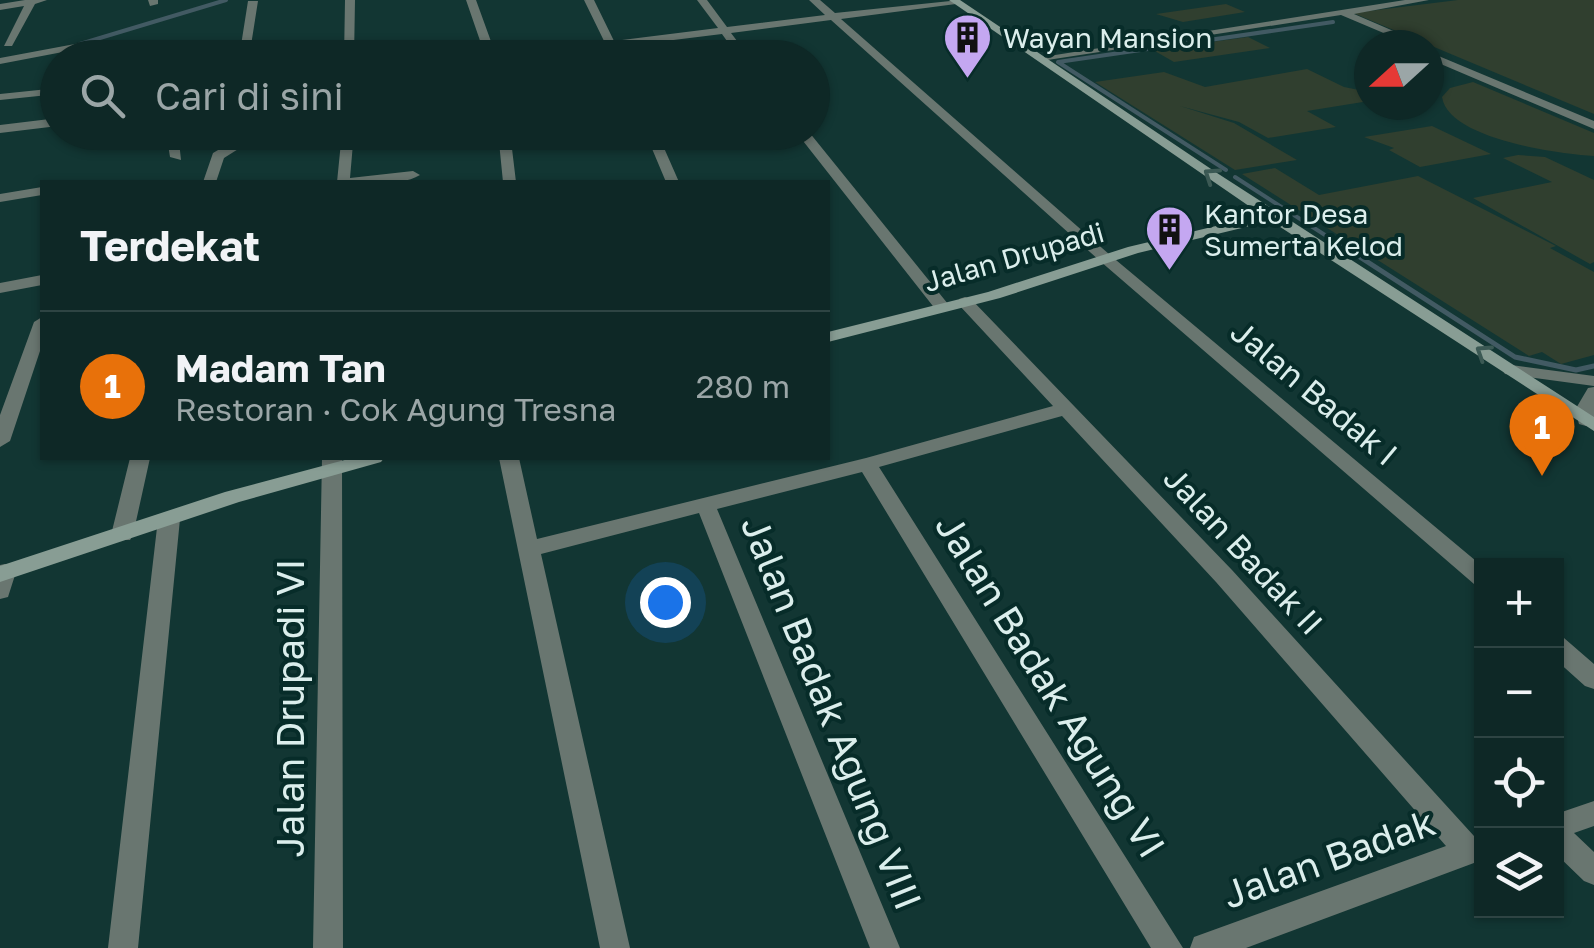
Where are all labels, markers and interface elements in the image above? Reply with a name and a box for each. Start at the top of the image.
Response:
building icon: Wayan Mansion [942,12,994,80]
place label: Wayan Mansion [1003,21,1212,54]
north arrow [1354,30,1444,120]
search box [40,40,830,150]
icon: search [75,68,130,123]
text: Cari di sini [155,73,344,118]
one-way arrow [1203,169,1221,188]
place label: Kantor Desa Sumerta Kelod [1204,197,1403,262]
building icon: Kantor Desa Sumerta Kelod [1143,204,1195,272]
street label: Jalan Drupadi [920,215,1108,298]
text: Terdekat [80,220,260,270]
street label: Jalan Badak I [1224,312,1405,473]
text: Madam Tan [175,345,386,390]
one-way arrow [1476,346,1494,365]
text: 1 [104,367,121,405]
text: 280 m [696,367,790,405]
text: Restoran · Cok Agung Tresna [175,390,616,428]
pin: 1 [1510,394,1574,476]
street label: Jalan Badak II [1156,459,1331,642]
street label: Jalan Badak Agung VI [927,505,1176,865]
street label: Jalan Badak Agung VIII [733,509,932,916]
map controls [1474,558,1564,918]
button: + [1474,558,1564,648]
street label: Jalan Drupadi VI [267,559,312,857]
your location [640,577,691,628]
button: − [1474,648,1564,738]
button: locate [1474,738,1564,828]
street label: Jalan Badak [1216,798,1441,917]
button: layers [1474,828,1564,918]

